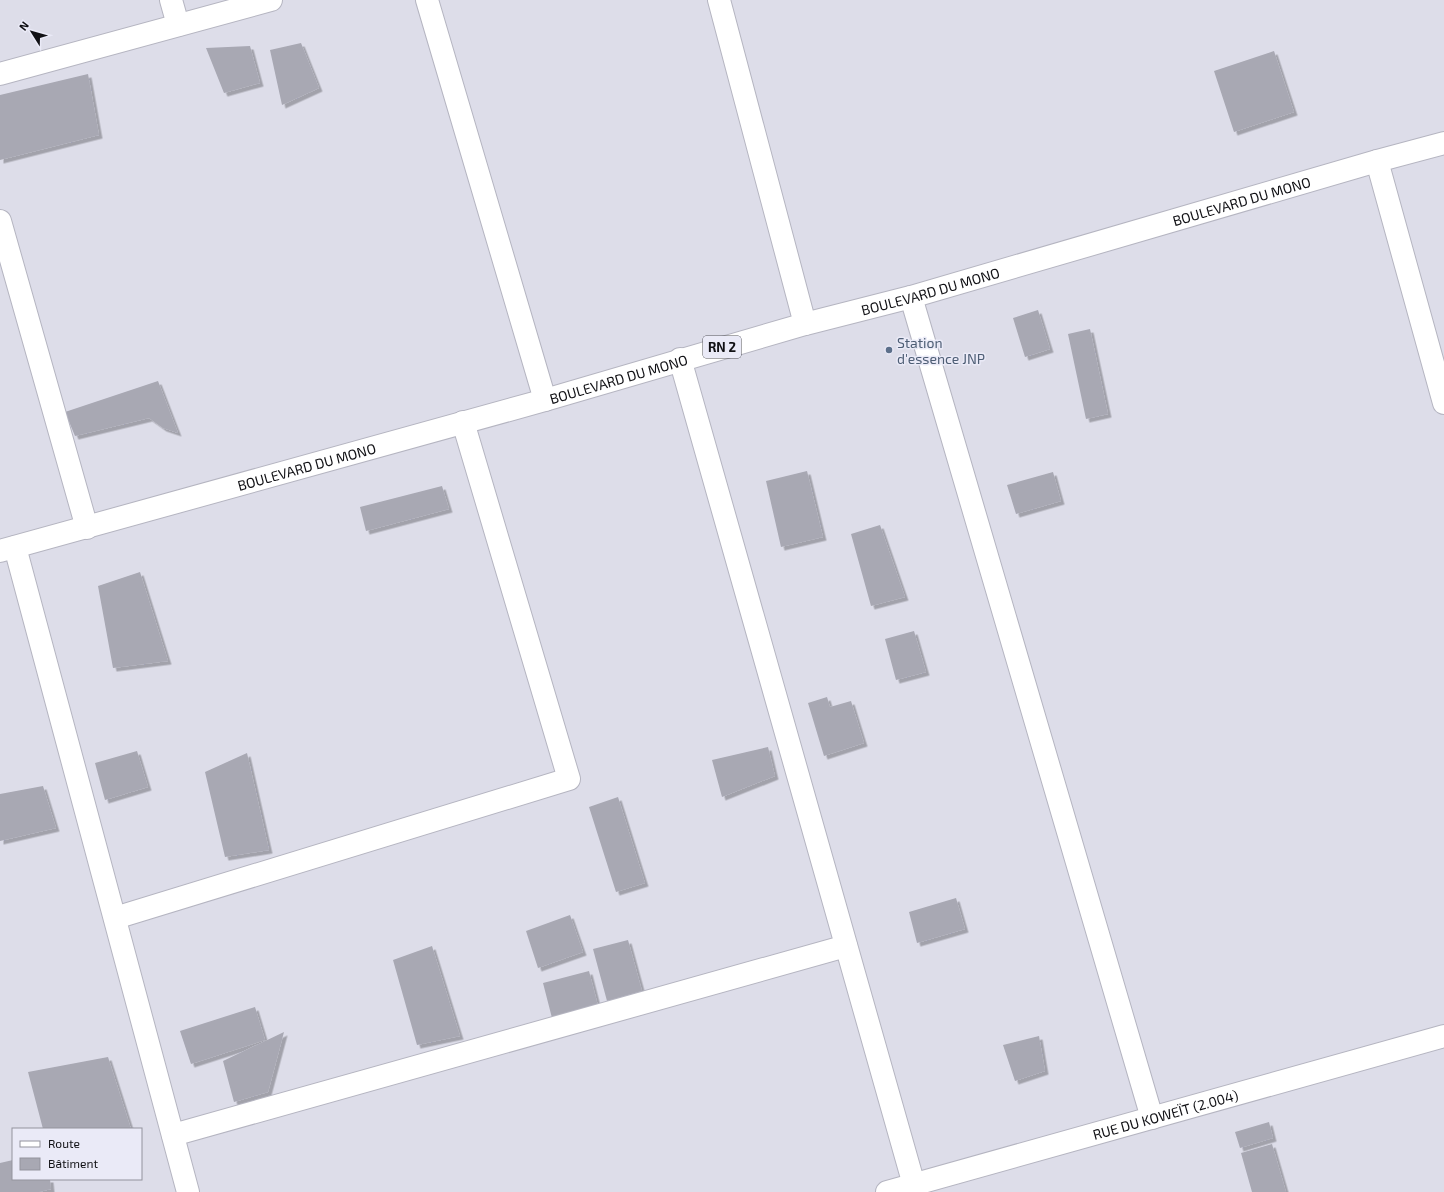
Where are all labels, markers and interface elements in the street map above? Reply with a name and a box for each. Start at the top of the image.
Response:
north arrow [12,12,52,52]
text: N [16,19,31,33]
street label: BOULEVARD DU MONO [1170,172,1312,229]
street label: BOULEVARD DU MONO [859,263,1001,318]
place label: Station d'essence JNP [897,334,985,367]
road number: RN 2 [703,336,741,358]
marker: Station d'essence JNP [884,345,894,355]
street label: BOULEVARD DU MONO [547,350,689,407]
street label: BOULEVARD DU MONO [235,439,378,493]
street label: RUE DU KOWEÏT (2.004) [1091,1086,1240,1143]
legend [12,1128,142,1180]
text: Route [48,1136,80,1150]
text: Bâtiment [48,1156,99,1170]

